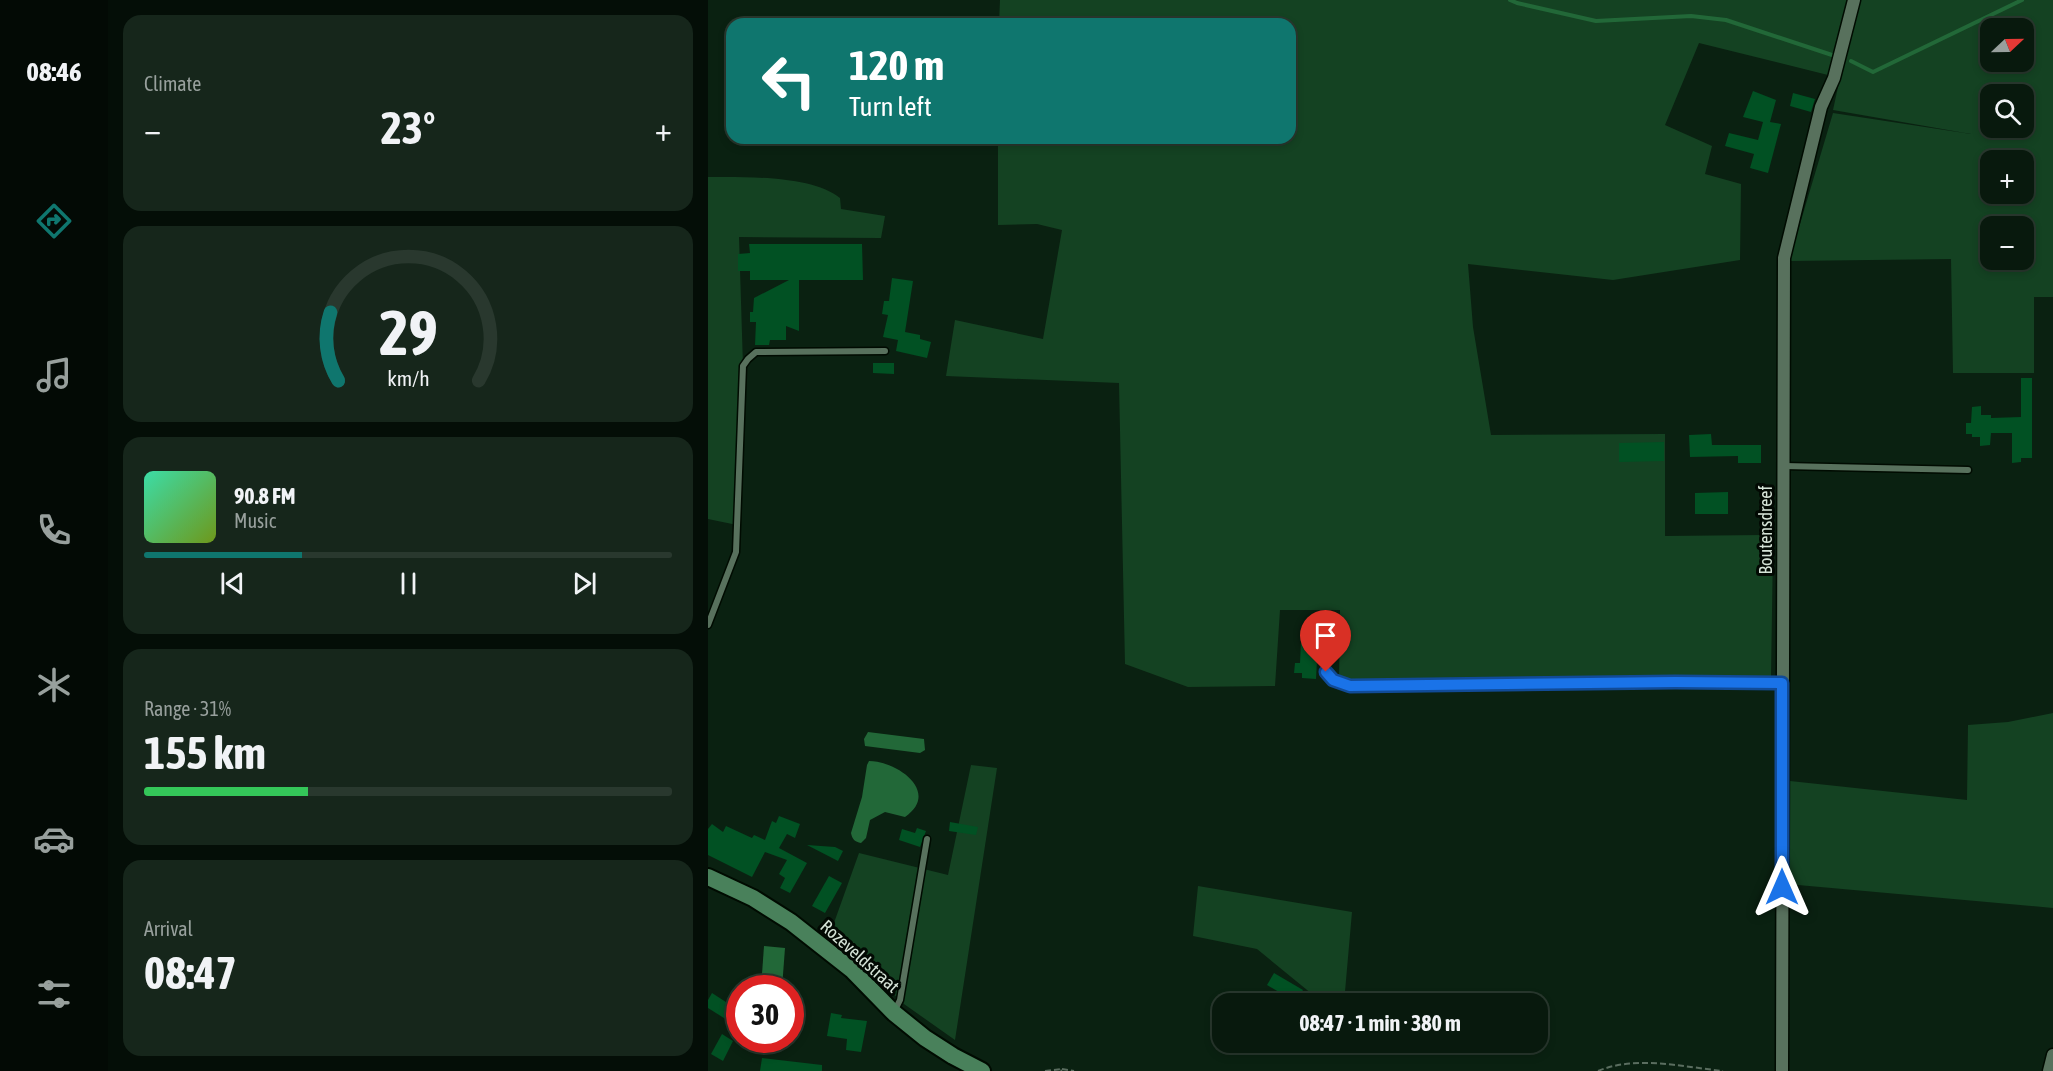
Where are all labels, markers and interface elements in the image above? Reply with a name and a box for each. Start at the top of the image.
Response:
north arrow [1980,18,2034,72]
map controls [1980,18,2034,270]
text: 120 m [849,41,944,89]
icon: left [750,42,828,120]
text: 08:46 [26,56,82,87]
text: Climate [144,72,201,95]
button: search [1980,84,2034,138]
text: Turn left [849,91,932,122]
text: 23° [381,102,435,154]
text: − [144,110,161,148]
text: + [655,110,672,148]
button: + [1980,150,2034,204]
icon: directions [33,200,75,242]
button: − [1980,216,2034,270]
text: 29 [379,297,437,368]
icon: music [33,354,75,396]
text: km/h [387,367,429,392]
text: 90.8 FM [234,483,296,509]
street label: Boutensdreef [1755,485,1776,575]
icon: phone [33,509,75,551]
text: Music [234,509,276,532]
icon: previous [216,567,249,600]
icon: pause [392,567,425,600]
icon: next [568,567,601,600]
pin [1300,610,1351,672]
icon: arrive [1309,619,1342,652]
icon: climate [33,664,75,706]
text: Range · 31% [144,697,231,720]
text: 155 km [144,727,266,779]
icon: car [33,818,75,860]
position arrow [1750,855,1814,919]
street label: Rozeveldstraat [816,915,904,997]
text: Arrival [144,917,193,940]
text: 08:47 [144,947,237,999]
icon: filters [33,973,75,1015]
speed limit sign: 30 [726,975,804,1053]
text: 08:47 · 1 min · 380 m [1299,1010,1461,1036]

